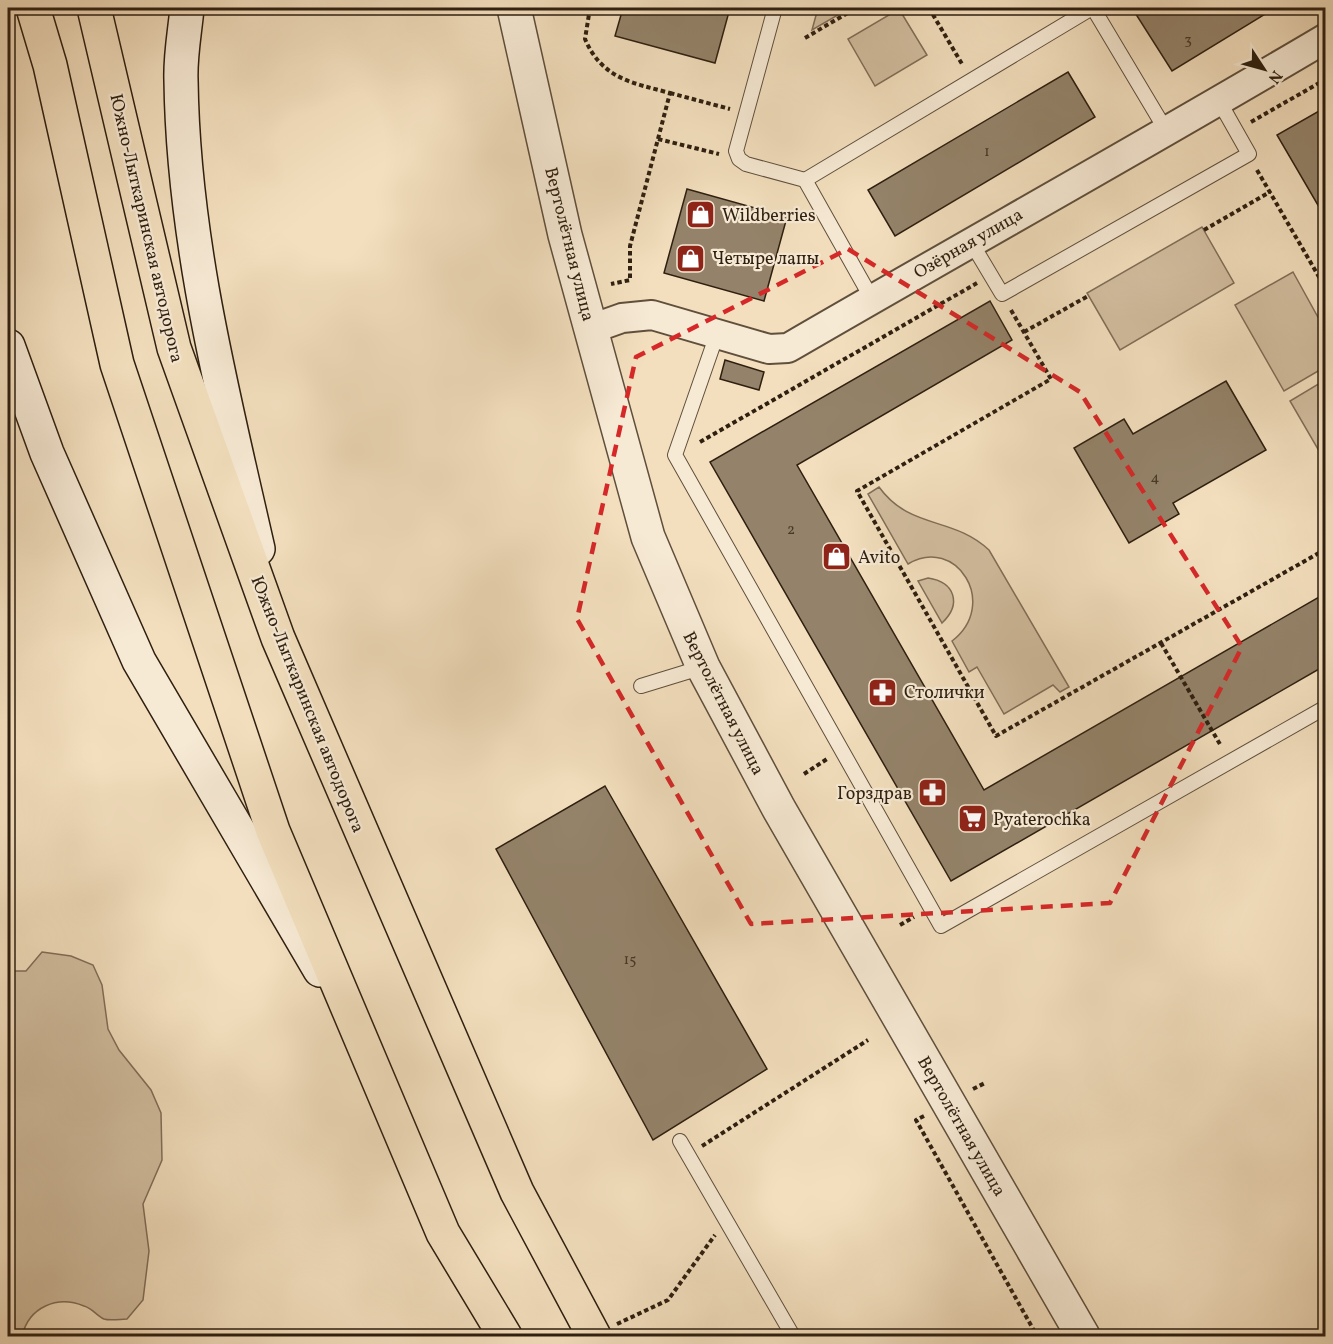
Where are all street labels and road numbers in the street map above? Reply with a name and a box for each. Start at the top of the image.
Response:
street label: Южно-Лыткаринская автодорога [102,91,189,365]
street label: Вертолётная улица [537,165,600,324]
street label: Озёрная улица [910,203,1028,286]
street label: Южно-Лыткаринская автодорога [243,572,370,837]
street label: Вертолётная улица [676,627,770,780]
street label: Вертолётная улица [910,1052,1011,1202]

